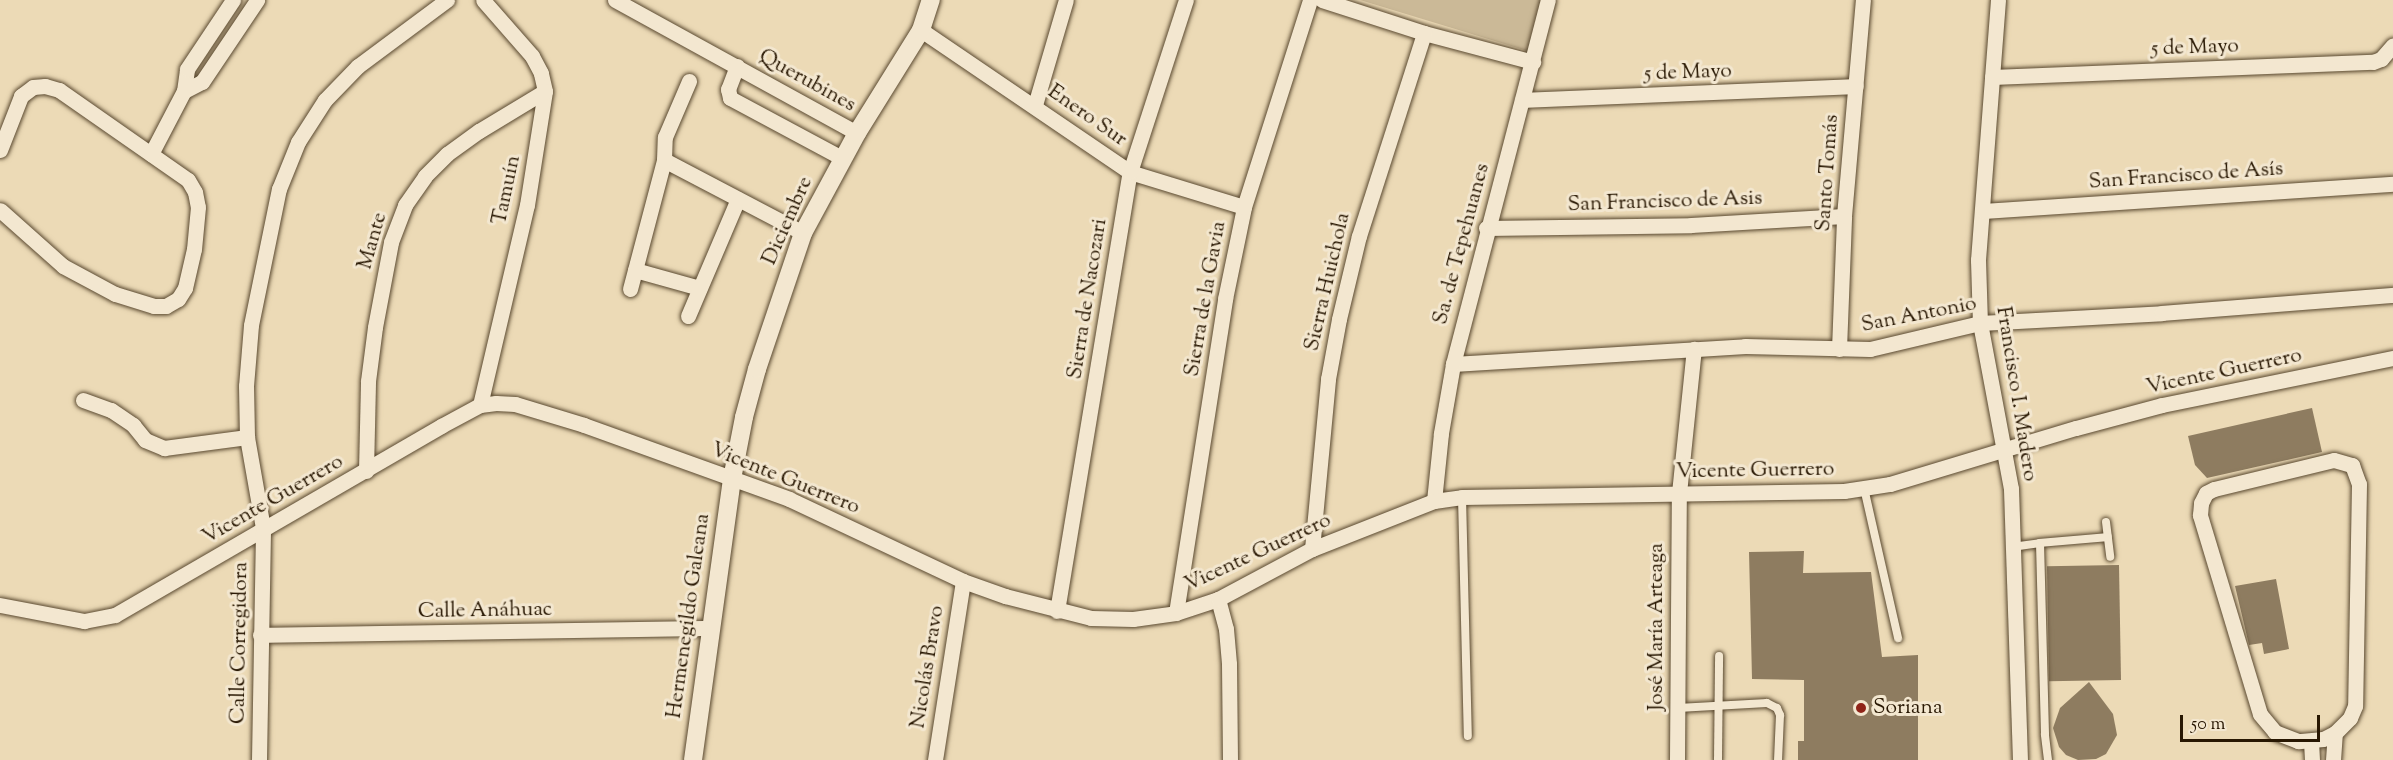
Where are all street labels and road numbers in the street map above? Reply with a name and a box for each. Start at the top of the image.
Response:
street label: 5 de Mayo [2151,34,2239,62]
street label: Querubines [754,44,860,118]
street label: 5 de Mayo [1644,59,1732,87]
street label: Enero Sur [1043,80,1131,152]
street label: Santo Tomás [1811,114,1845,232]
street label: Tamuín [487,153,527,227]
street label: San Francisco de Asís [2088,157,2284,195]
street label: Sa. de Tepehuanes [1428,161,1496,327]
street label: Diciembre [757,173,819,269]
street label: San Francisco de Asis [1567,186,1763,218]
street label: Mante [353,210,393,272]
street label: Sierra Huichola [1300,210,1356,354]
street label: Sierra de Nacozari [1063,217,1113,381]
street label: Sierra de la Gavia [1180,219,1232,379]
street label: San Antonio [1859,291,1979,339]
street label: Francisco I. Madero [1990,305,2042,483]
street label: Vicente Guerrero [2144,343,2304,401]
street label: Vicente Guerrero [707,438,863,520]
street label: Vicente Guerrero [198,449,348,551]
street label: Vicente Guerrero [1676,457,1834,485]
street label: Vicente Guerrero [1181,508,1335,598]
street label: Hermenegildo Galeana [662,512,716,720]
street label: José María Arteaga [1644,543,1670,711]
street label: Calle Corregidora [226,562,254,724]
street label: Calle Anáhuac [418,597,552,625]
street label: Nicolás Bravo [906,604,950,730]

